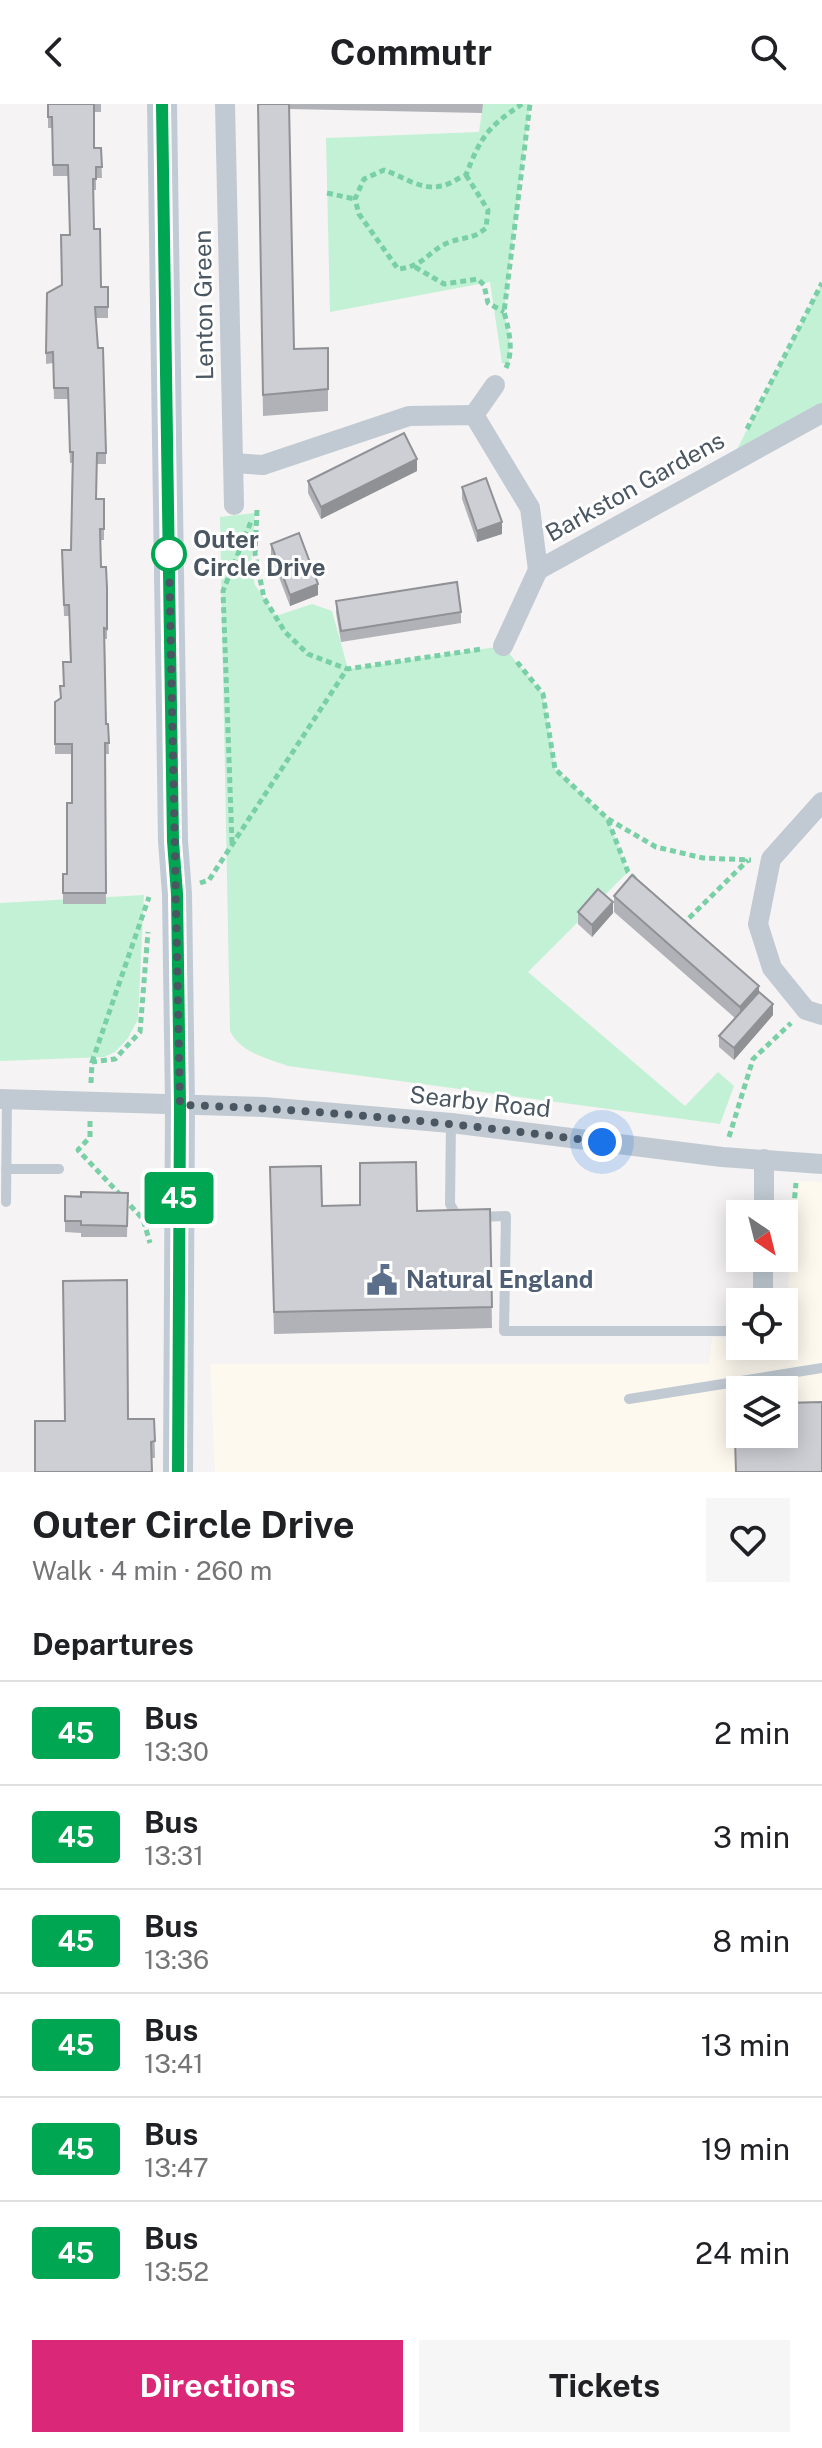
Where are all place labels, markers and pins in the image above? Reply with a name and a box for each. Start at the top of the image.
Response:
place label: Outer Circle Drive [193,525,326,581]
marker: Outer Circle Drive [152,537,186,571]
public building icon: Natural England [365,1263,399,1297]
place label: Natural England [406,1265,593,1293]

